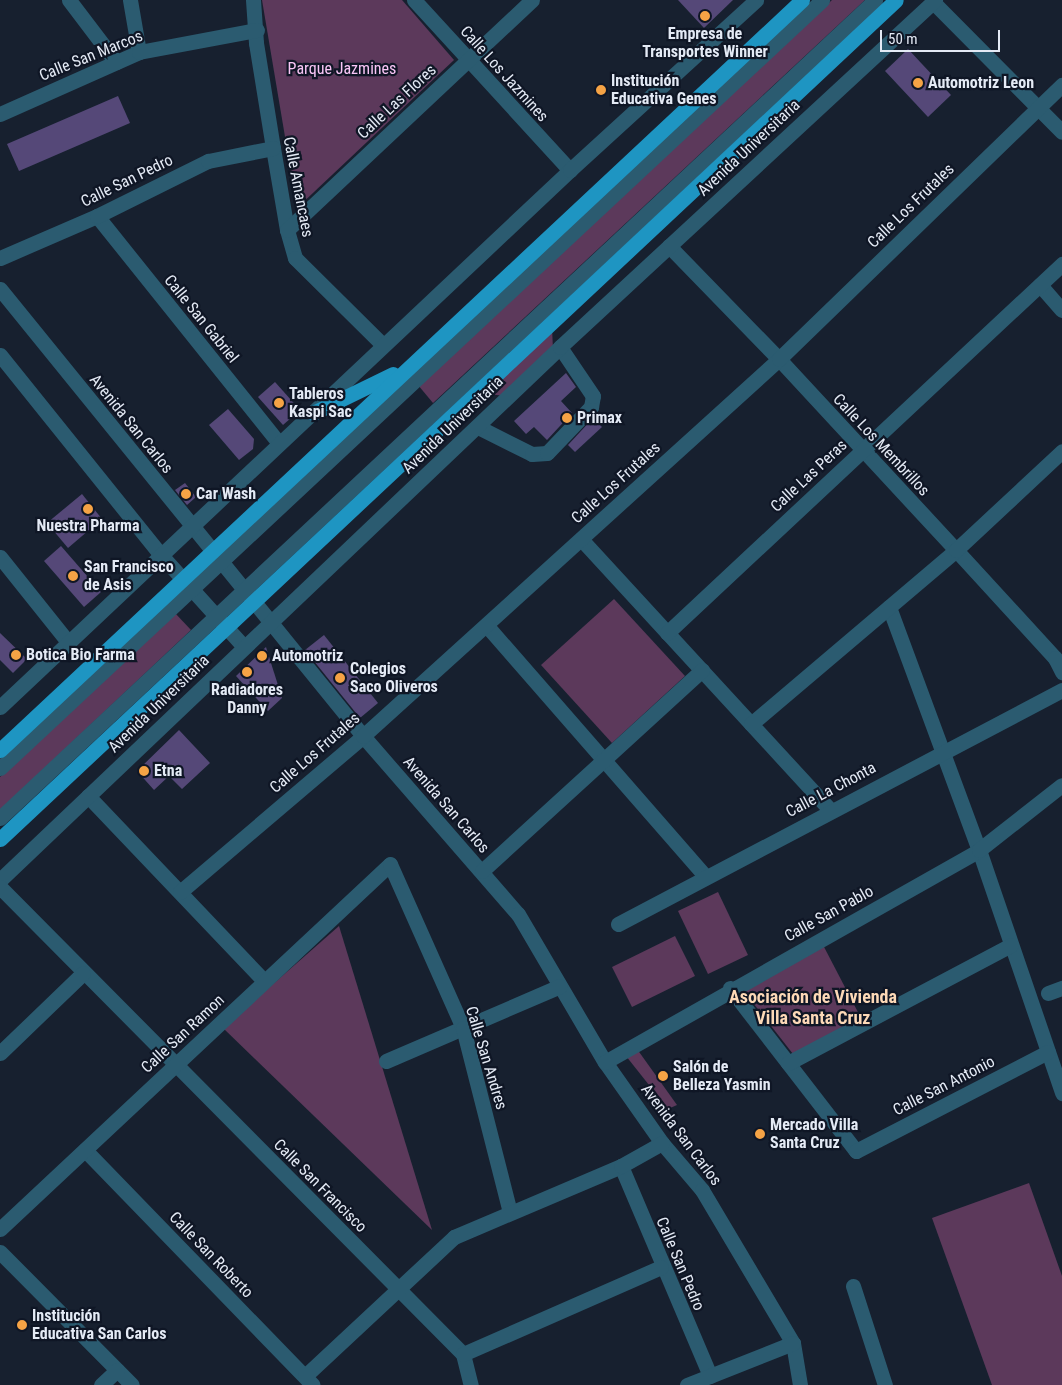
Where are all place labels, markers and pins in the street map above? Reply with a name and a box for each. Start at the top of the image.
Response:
marker: Empresa de Transportes Winner [699,10,711,22]
place label: Empresa de Transportes Winner [642,24,768,62]
place label: Institución Educativa Genes [611,71,716,109]
place label: Automotriz Leon [928,73,1034,93]
marker: Automotriz Leon [912,77,924,89]
marker: Institución Educativa Genes [595,84,607,96]
place label: Tableros Kaspi Sac [289,384,352,422]
marker: Tableros Kaspi Sac [273,397,285,409]
place label: Primax [577,408,622,428]
marker: Primax [561,412,573,424]
place label: Car Wash [196,484,256,504]
marker: Car Wash [180,488,192,500]
marker: Nuestra Pharma [82,503,94,515]
place label: Nuestra Pharma [37,516,139,536]
place label: San Francisco de Asis [84,557,174,595]
marker: San Francisco de Asis [66,569,80,583]
place label: Botica Bio Farma [26,645,135,665]
place label: Automotriz [272,646,343,666]
marker: Botica Bio Farma [10,649,22,661]
marker: Automotriz [256,650,268,662]
place label: Colegios Saco Oliveros [350,659,438,697]
marker: Radiadores Danny [241,666,253,678]
marker: Colegios Saco Oliveros [334,672,346,684]
place label: Radiadores Danny [211,680,283,718]
place label: Etna [154,761,182,781]
marker: Etna [138,765,150,777]
place label: Salón de Belleza Yasmin [673,1057,771,1095]
marker: Salón de Belleza Yasmin [657,1070,669,1082]
place label: Mercado Villa Santa Cruz [770,1115,858,1153]
marker: Mercado Villa Santa Cruz [754,1128,766,1140]
place label: Institución Educativa San Carlos [32,1306,167,1344]
marker: Institución Educativa San Carlos [16,1319,28,1331]

